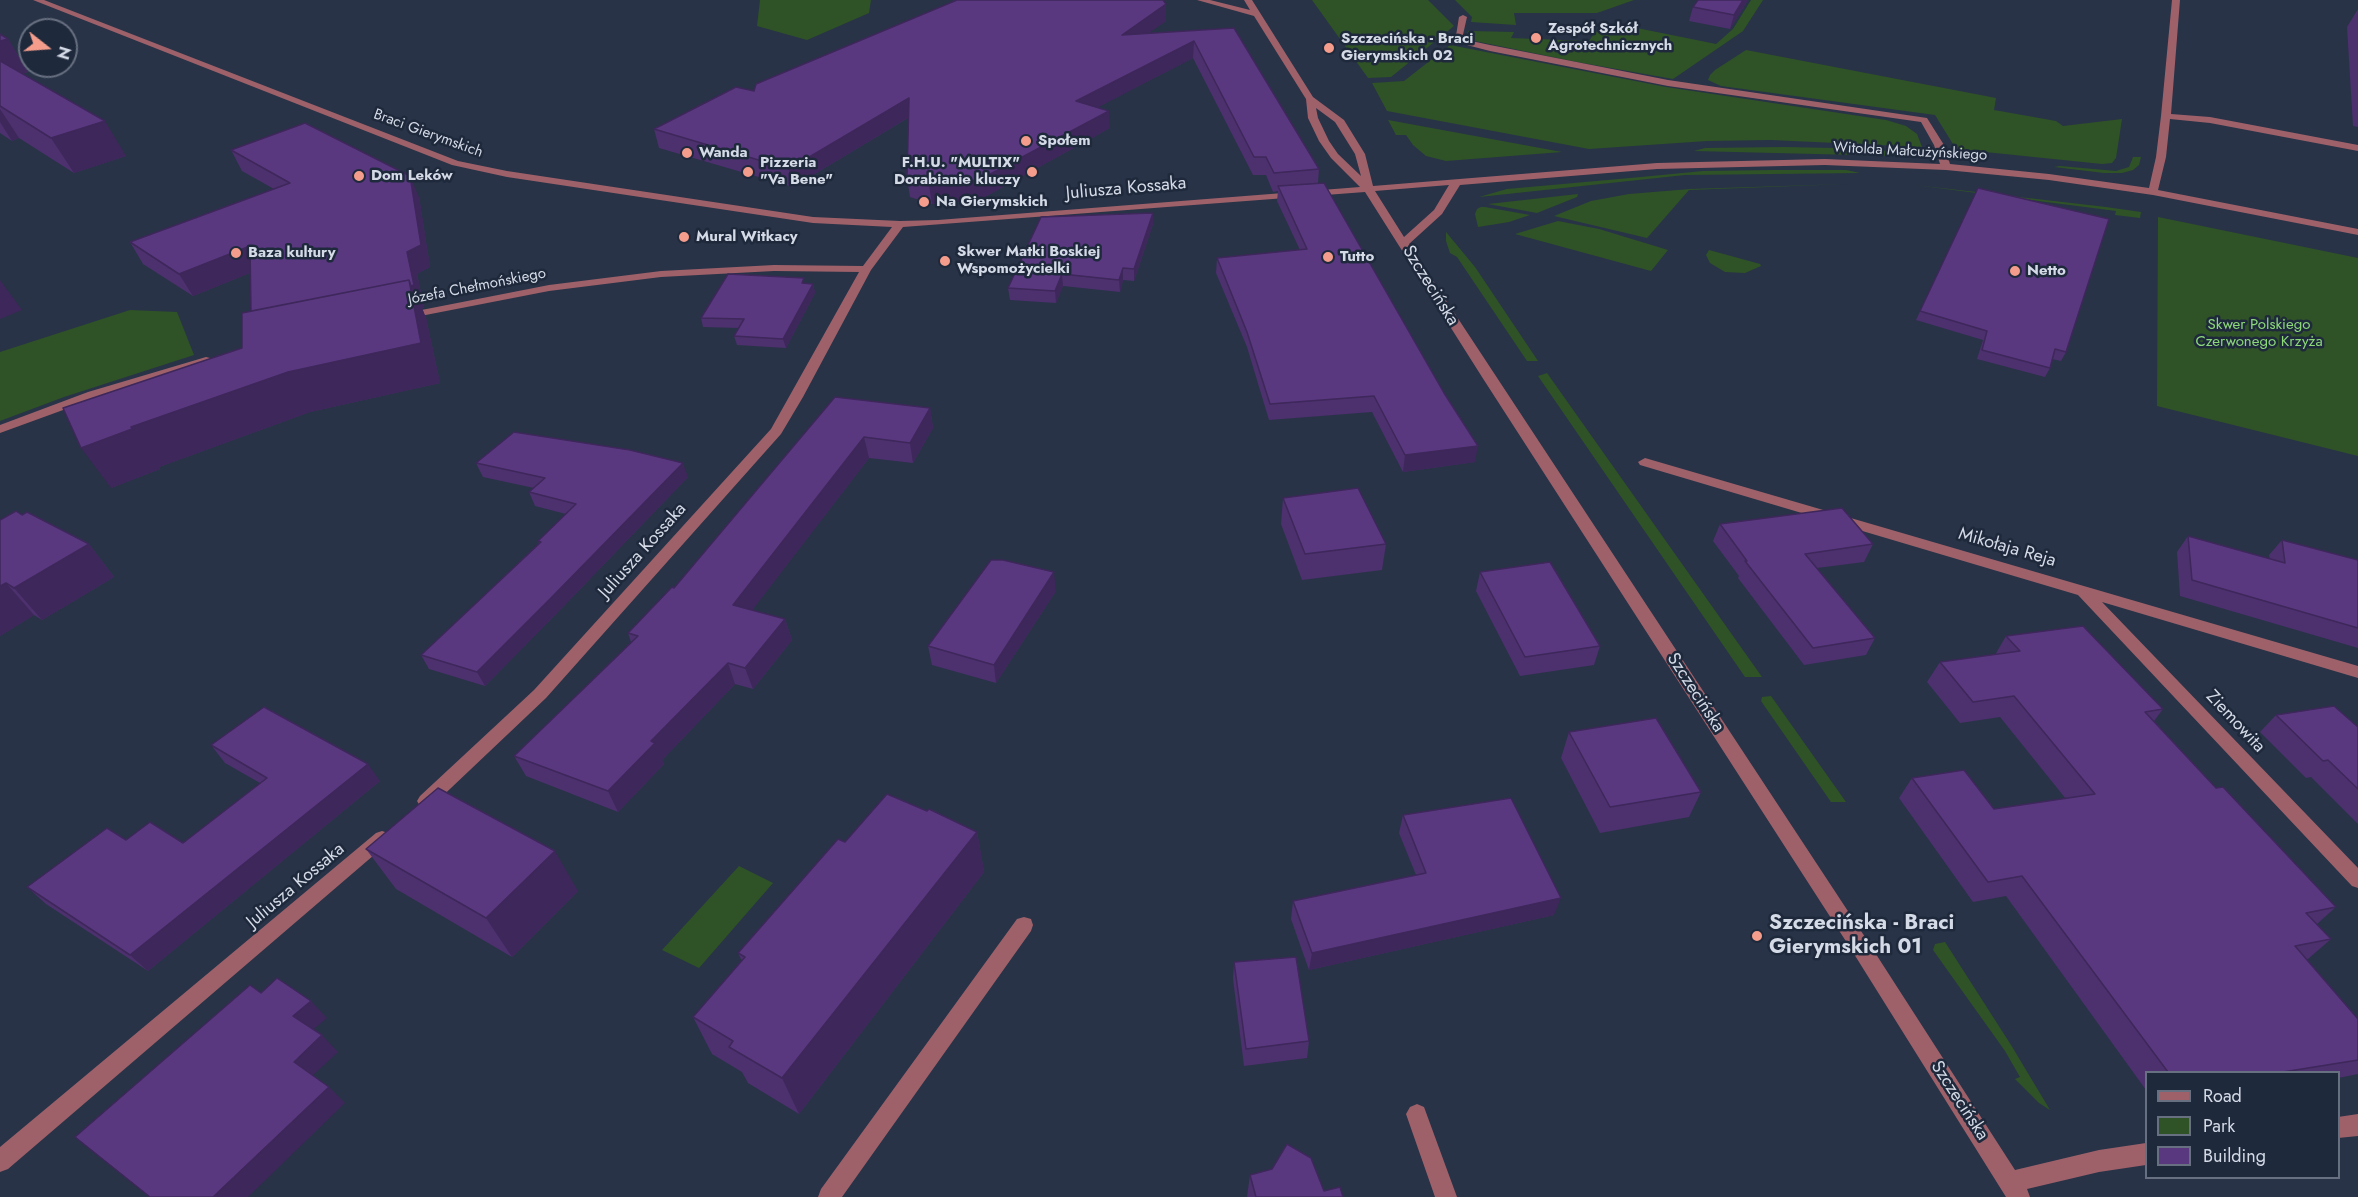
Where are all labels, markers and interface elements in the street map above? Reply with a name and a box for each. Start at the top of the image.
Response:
north arrow [18,18,78,78]
place label: Zespół Szkół Agrotechnicznych [1548,20,1672,55]
place label: Szczecińska - Braci Gierymskich 02 [1341,30,1473,65]
marker: Zespół Szkół Agrotechnicznych [1529,31,1543,45]
marker: Szczecińska - Braci Gierymskich 02 [1322,41,1336,55]
text: N [51,43,77,62]
street label: Braci Gierymskich [371,106,485,162]
place label: Społem [1038,132,1090,150]
marker: Społem [1019,134,1033,148]
street label: Witolda Małcużyńskiego [1832,139,1988,165]
place label: Wanda [699,144,748,162]
marker: Wanda [680,146,694,160]
place label: Pizzeria "Va Bene" [760,154,833,189]
place label: F.H.U. "MULTIX" Dorabianie kluczy [894,154,1020,189]
marker: Pizzeria "Va Bene" [741,165,755,179]
marker: F.H.U. "MULTIX" Dorabianie kluczy [1025,165,1039,179]
place label: Dom Leków [371,167,453,185]
marker: Dom Leków [352,169,366,183]
street label: Juliusza Kossaka [1065,173,1187,205]
place label: Na Gierymskich [936,193,1048,211]
marker: Na Gierymskich [917,195,931,209]
place label: Mural Witkacy [696,228,798,246]
marker: Mural Witkacy [677,230,691,244]
street label: Szczecińska [1397,242,1463,330]
place label: Skwer Matki Boskiej Wspomożycielki [957,243,1100,278]
place label: Baza kultury [248,244,335,262]
marker: Baza kultury [229,246,243,260]
place label: Tutto [1340,248,1374,266]
marker: Tutto [1321,250,1335,264]
marker: Skwer Matki Boskiej Wspomożycielki [938,254,952,268]
place label: Netto [2027,262,2066,280]
marker: Netto [2008,264,2022,278]
street label: Józefa Chełmońskiego [407,265,547,309]
park label: Skwer Polskiego Czerwonego Krzyża [2195,316,2323,351]
street label: Juliusza Kossaka [595,499,691,603]
street label: Mikołaja Reja [1956,524,2058,572]
street label: Szczecińska [1661,649,1729,737]
street label: Ziemowita [2201,686,2269,758]
street label: Juliusza Kossaka [243,839,349,933]
place label: Szczecińska - Braci Gierymskich 01 [1769,911,1954,961]
marker: Szczecińska - Braci Gierymskich 01 [1750,929,1764,943]
street label: Szczecińska [1925,1057,1993,1145]
legend [2145,1071,2340,1179]
text: Road [2203,1083,2242,1109]
text: Park [2203,1113,2235,1139]
text: Building [2203,1143,2266,1169]

